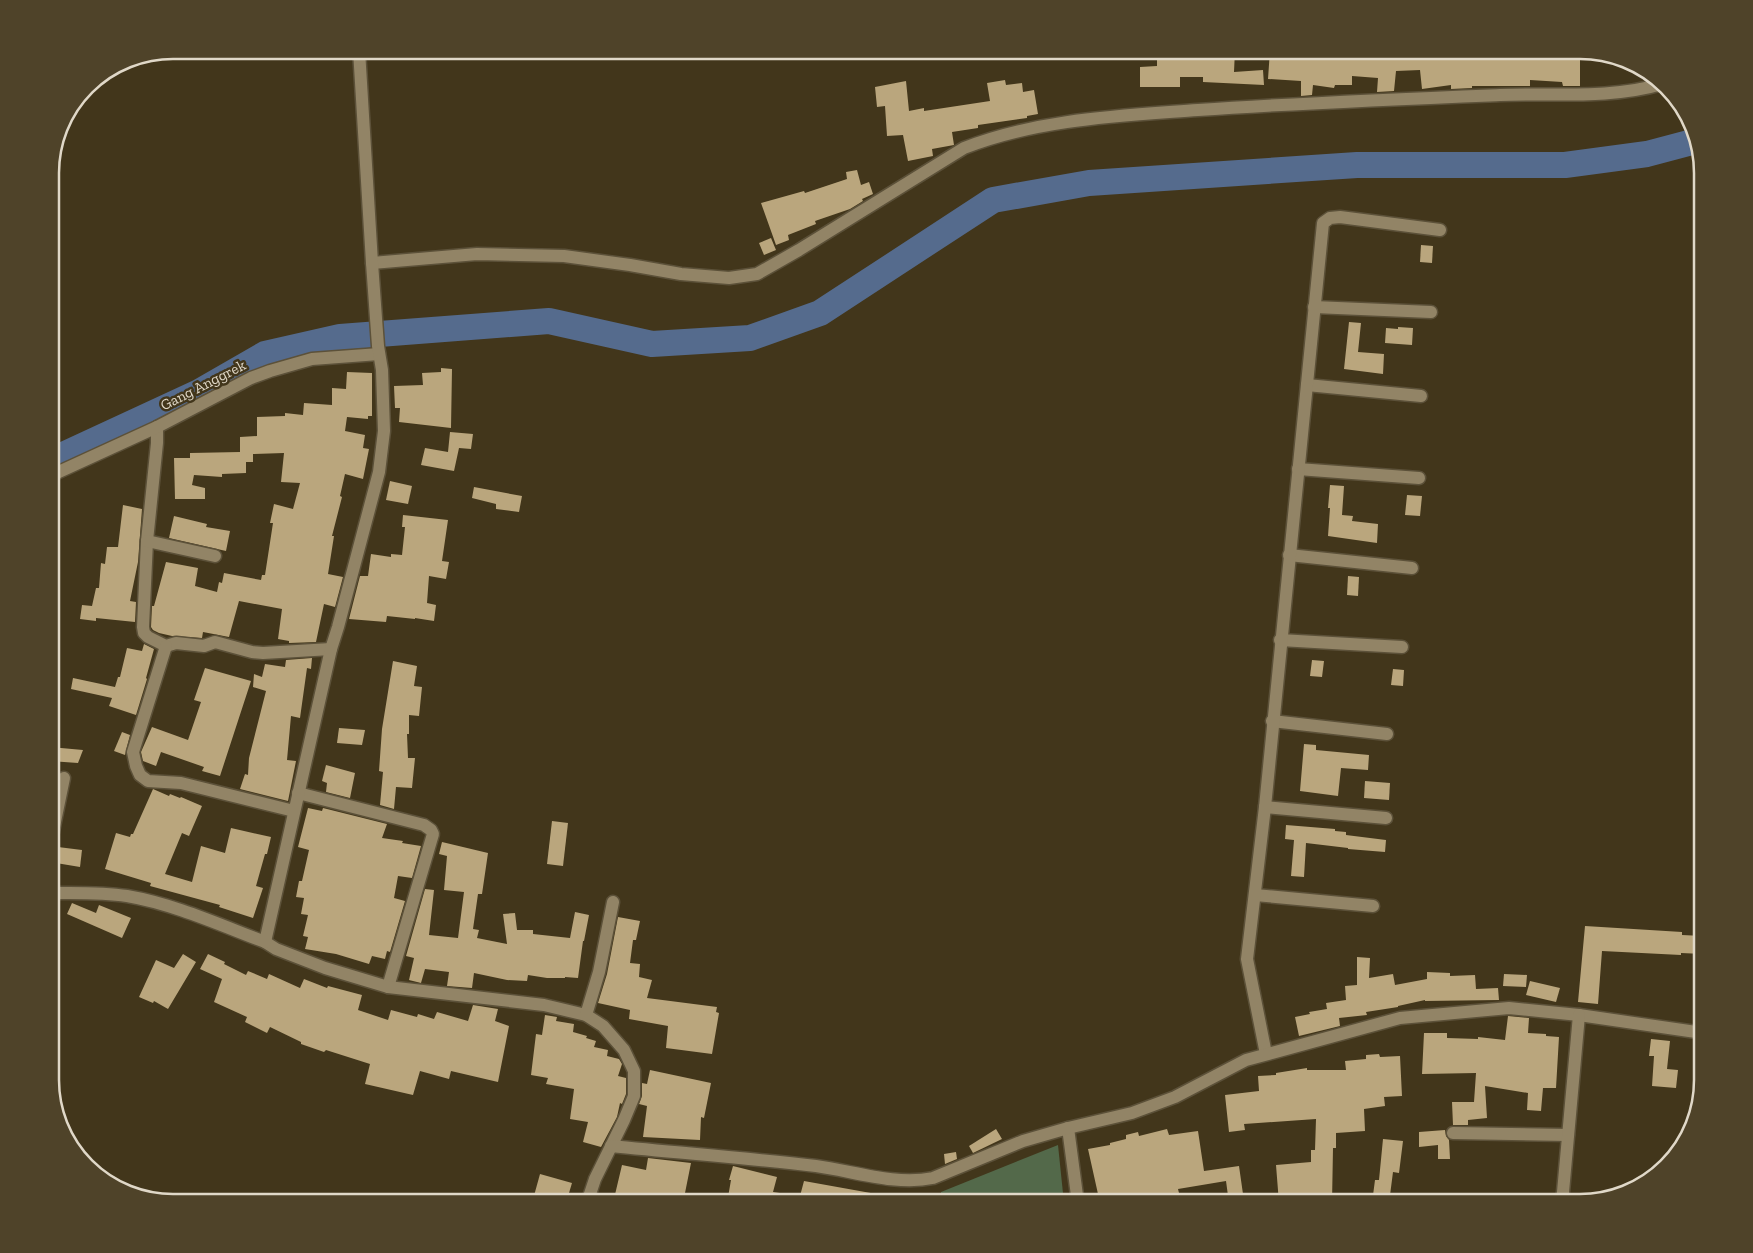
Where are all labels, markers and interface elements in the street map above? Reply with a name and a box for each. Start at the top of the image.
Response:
street label: Gang Anggrek [157,356,249,414]

